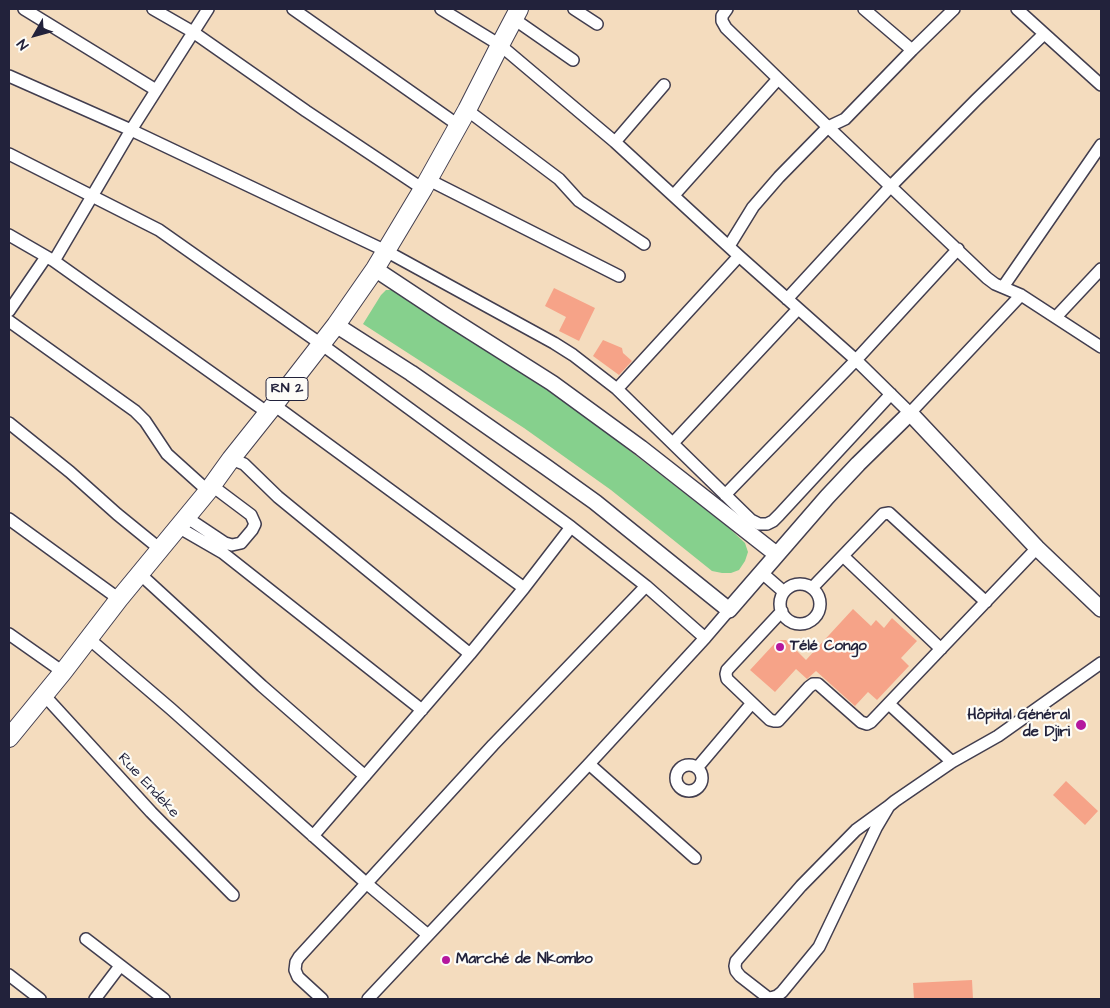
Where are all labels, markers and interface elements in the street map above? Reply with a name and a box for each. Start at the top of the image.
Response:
north arrow [10,10,60,60]
text: N [13,35,34,54]
road number: RN 2 [266,378,308,400]
place label: Télé Congo [790,638,867,656]
marker: Télé Congo [774,641,786,653]
place label: Hôpital Général de Djiri [967,707,1070,742]
marker: Hôpital Général de Djiri [1074,718,1088,732]
street label: Rue Endeke [113,750,183,822]
place label: Marché de Nkombo [456,951,593,969]
marker: Marché de Nkombo [440,954,452,966]

